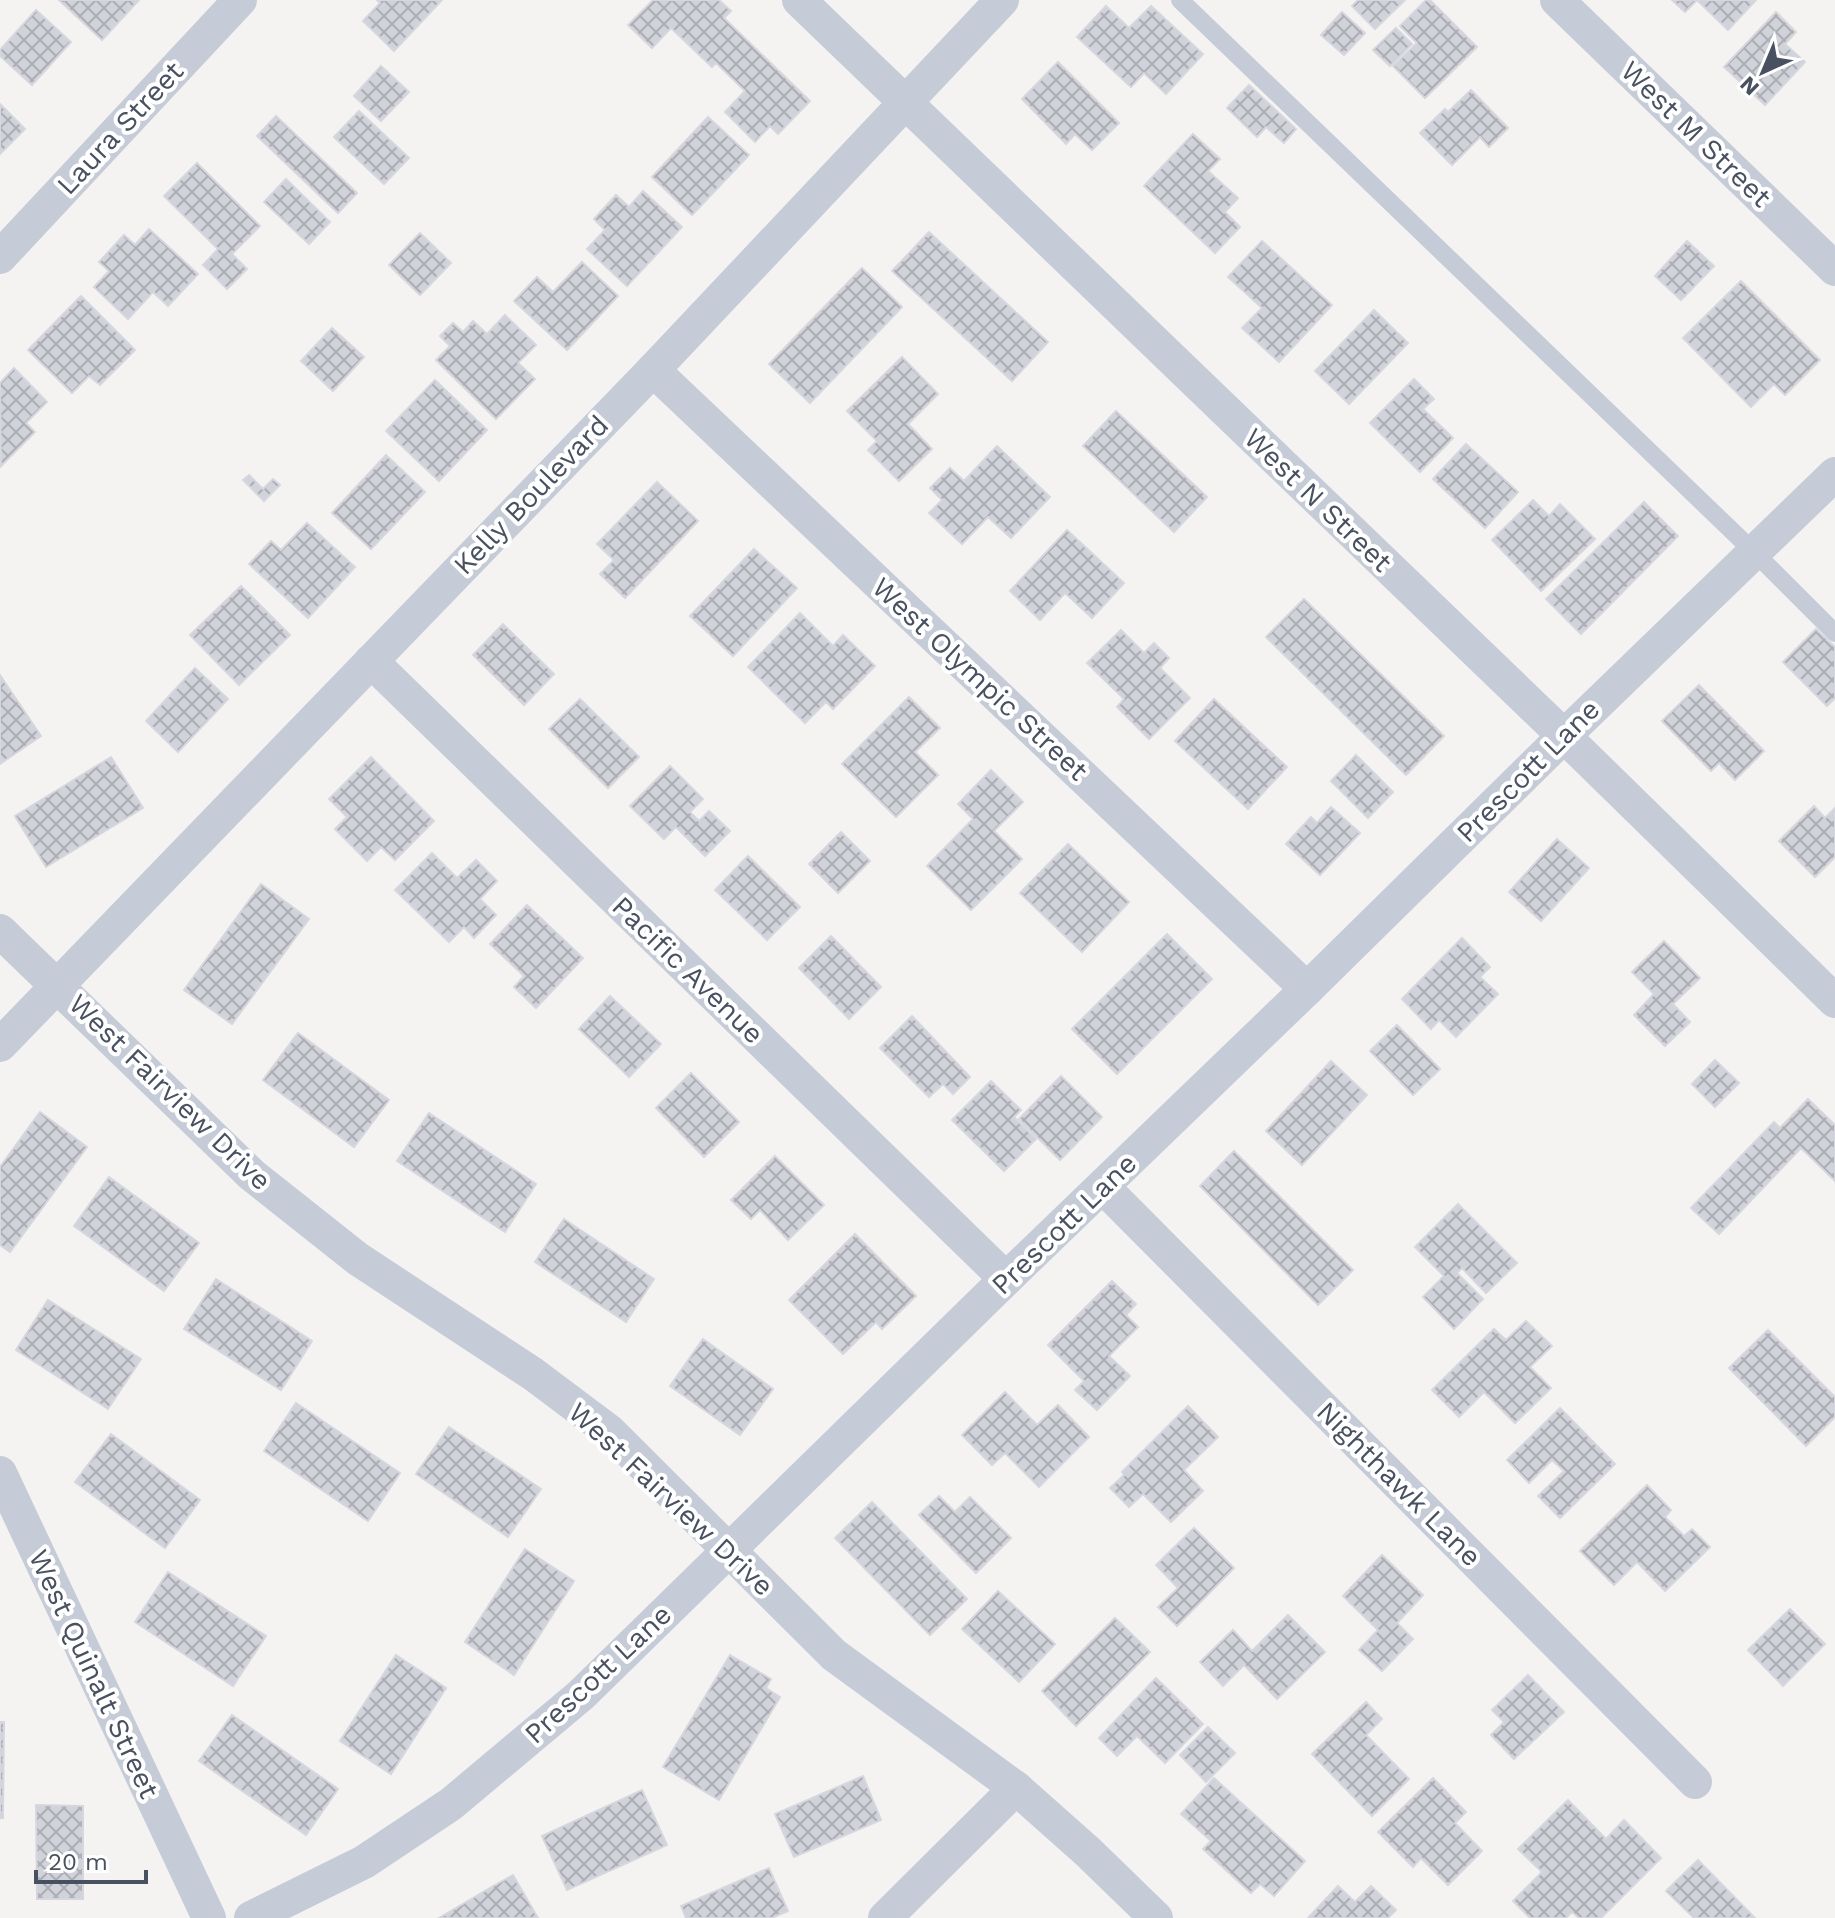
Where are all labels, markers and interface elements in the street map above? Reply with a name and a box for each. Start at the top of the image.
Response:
north arrow [1723,32,1803,112]
street label: Laura Street [50,54,190,201]
street label: West M Street [1614,54,1778,214]
text: N [1735,71,1764,101]
street label: Kelly Boulevard [447,409,615,581]
street label: West N Street [1237,421,1399,579]
street label: West Olympic Street [865,571,1095,788]
street label: Prescott Lane [1450,693,1606,849]
street label: Pacific Avenue [605,889,771,1051]
street label: West Fairview Drive [62,987,278,1197]
street label: Prescott Lane [985,1147,1143,1301]
street label: West Fairview Drive [562,1395,780,1603]
street label: Nighthawk Lane [1310,1395,1488,1573]
street label: West Quinalt Street [22,1544,166,1804]
street label: Prescott Lane [518,1598,678,1750]
scale bar [36,1834,146,1884]
text: 20 m [48,1848,108,1876]

